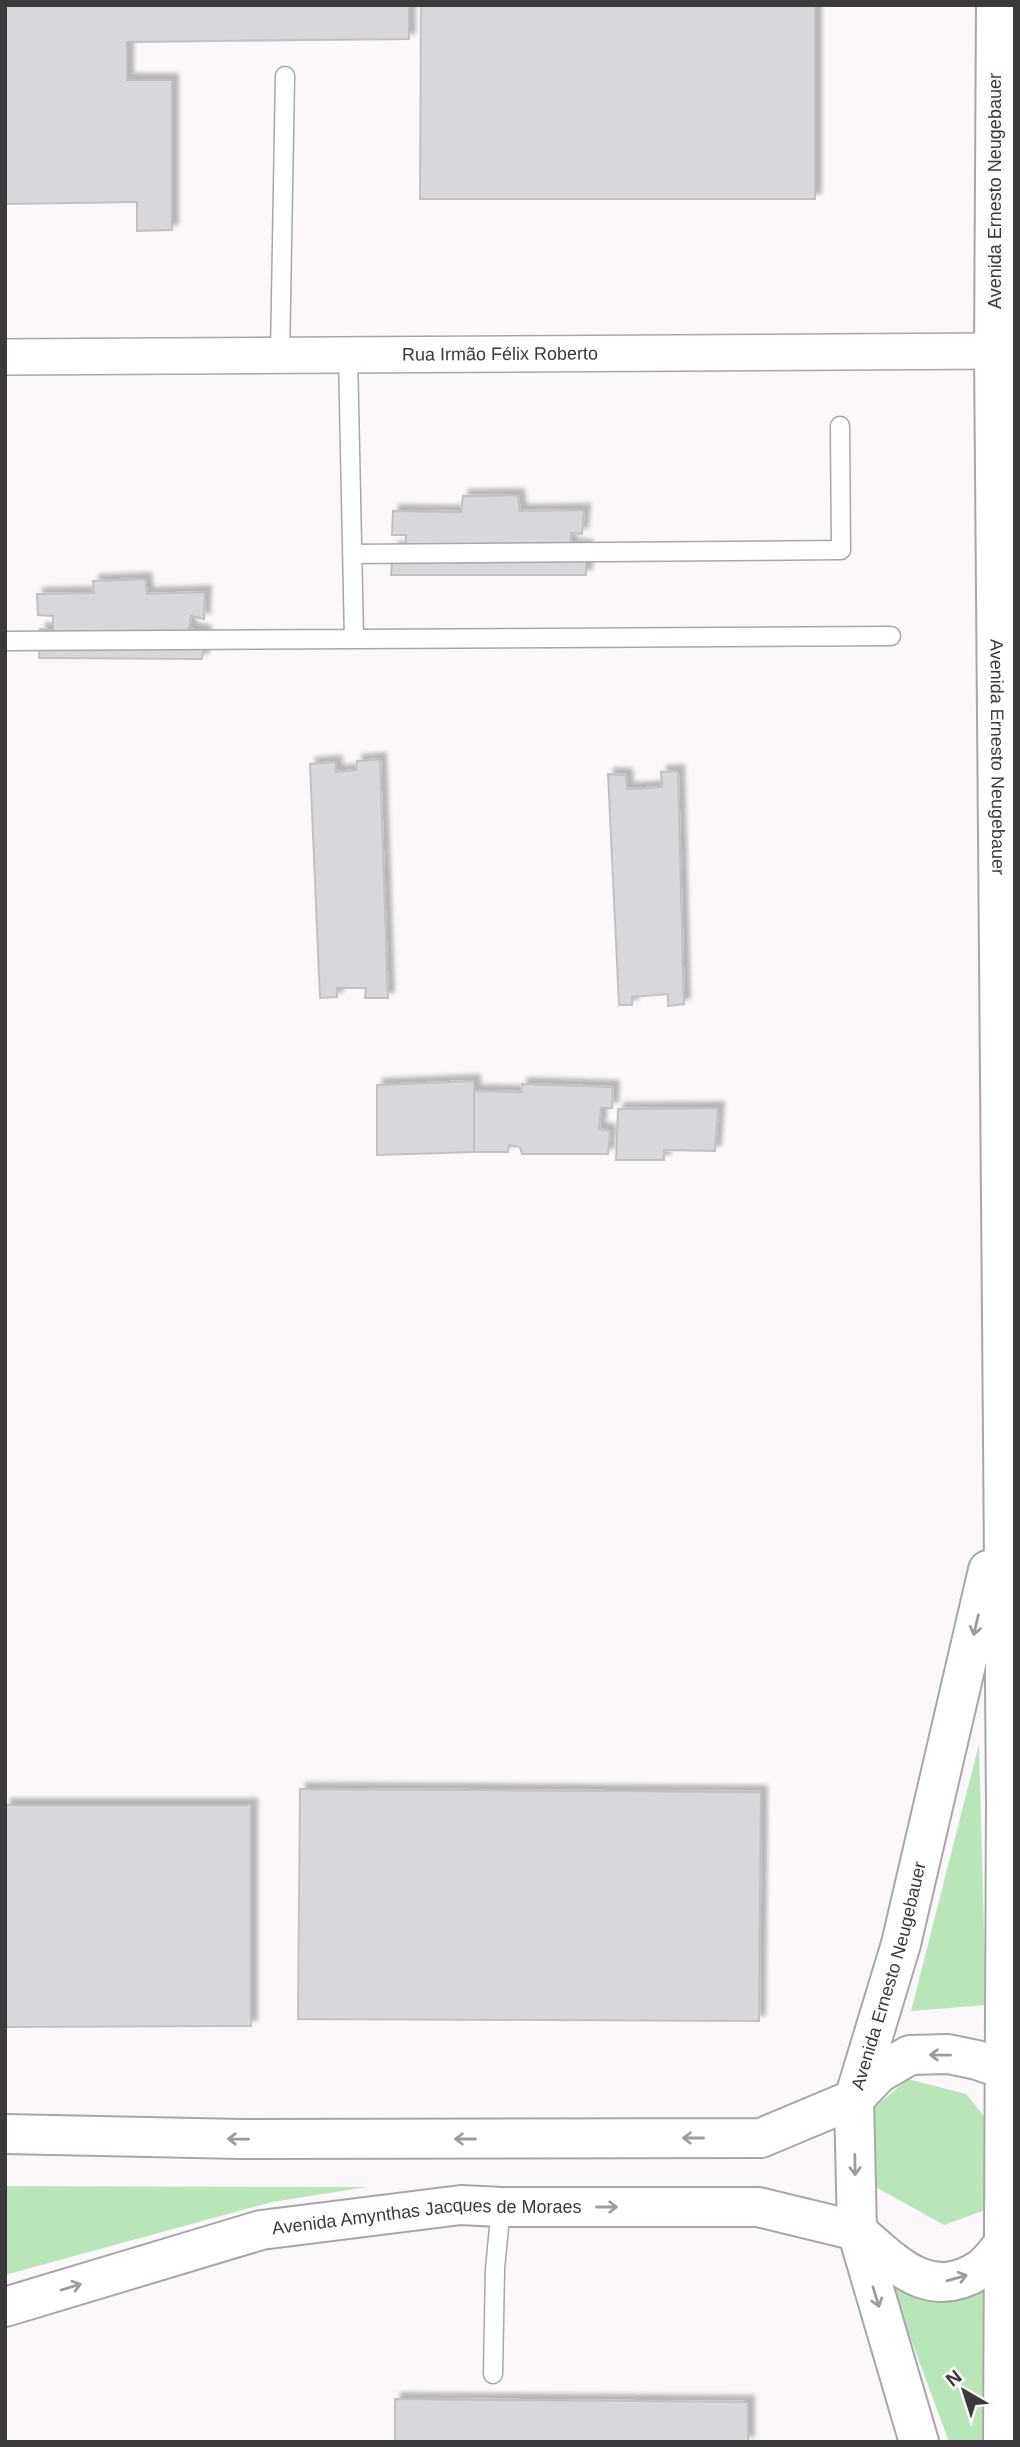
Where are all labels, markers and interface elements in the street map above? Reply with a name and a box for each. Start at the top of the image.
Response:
street label: Avenida Ernesto Neugebauer [985,73,1005,309]
street label: Rua Irmão Félix Roberto [402,343,598,365]
street label: Avenida Ernesto Neugebauer [986,639,1008,875]
one-way arrow [969,1613,982,1635]
street label: Avenida Ernesto Neugebauer [847,1860,930,2092]
one-way arrow [929,2048,952,2061]
one-way arrow [681,2131,704,2145]
one-way arrow [226,2132,249,2146]
one-way arrow [454,2132,477,2146]
one-way arrow [848,2153,862,2176]
street label: Avenida Amynthas Jacques de Moraes [271,2195,582,2239]
one-way arrow [595,2200,618,2214]
one-way arrow [945,2270,967,2283]
one-way arrow [59,2280,81,2293]
one-way arrow [871,2286,884,2308]
north arrow [929,2356,999,2426]
text: N [942,2366,966,2391]

